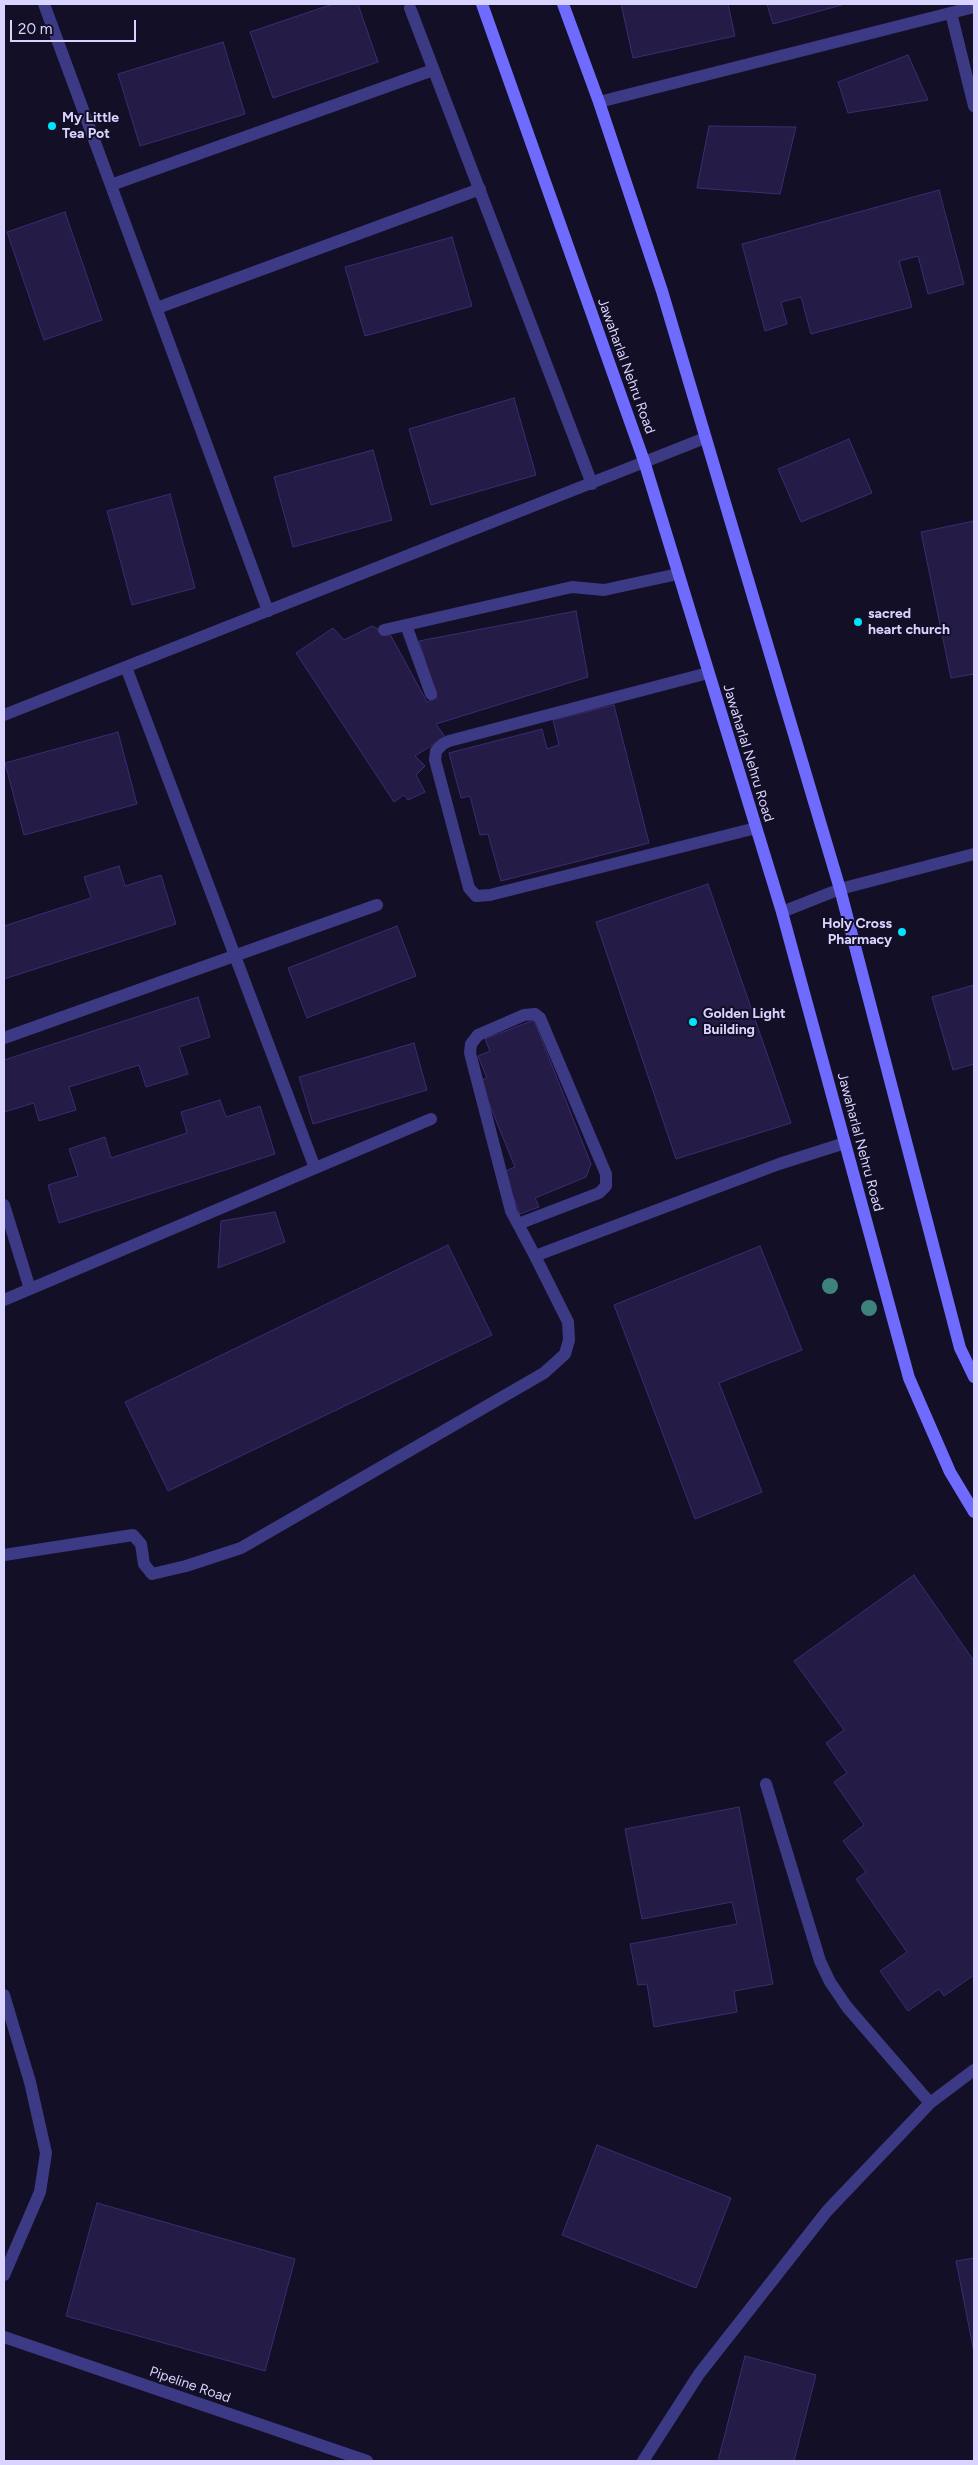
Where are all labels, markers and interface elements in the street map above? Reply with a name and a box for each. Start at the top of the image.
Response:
scale bar [12,10,139,42]
text: 20 m [18,20,52,38]
place label: My Little Tea Pot [62,110,119,142]
marker: My Little Tea Pot [46,120,58,132]
street label: Jawaharlal Nehru Road [594,296,658,436]
place label: sacred heart church [868,606,950,638]
marker: sacred heart church [852,616,864,628]
street label: Jawaharlal Nehru Road [719,682,777,824]
place label: Holy Cross Pharmacy [822,916,892,949]
marker: Holy Cross Pharmacy [896,926,908,938]
place label: Golden Light Building [703,1006,786,1038]
marker: Golden Light Building [687,1016,699,1028]
street label: Jawaharlal Nehru Road [833,1071,887,1213]
street label: Pipeline Road [147,2363,233,2407]

